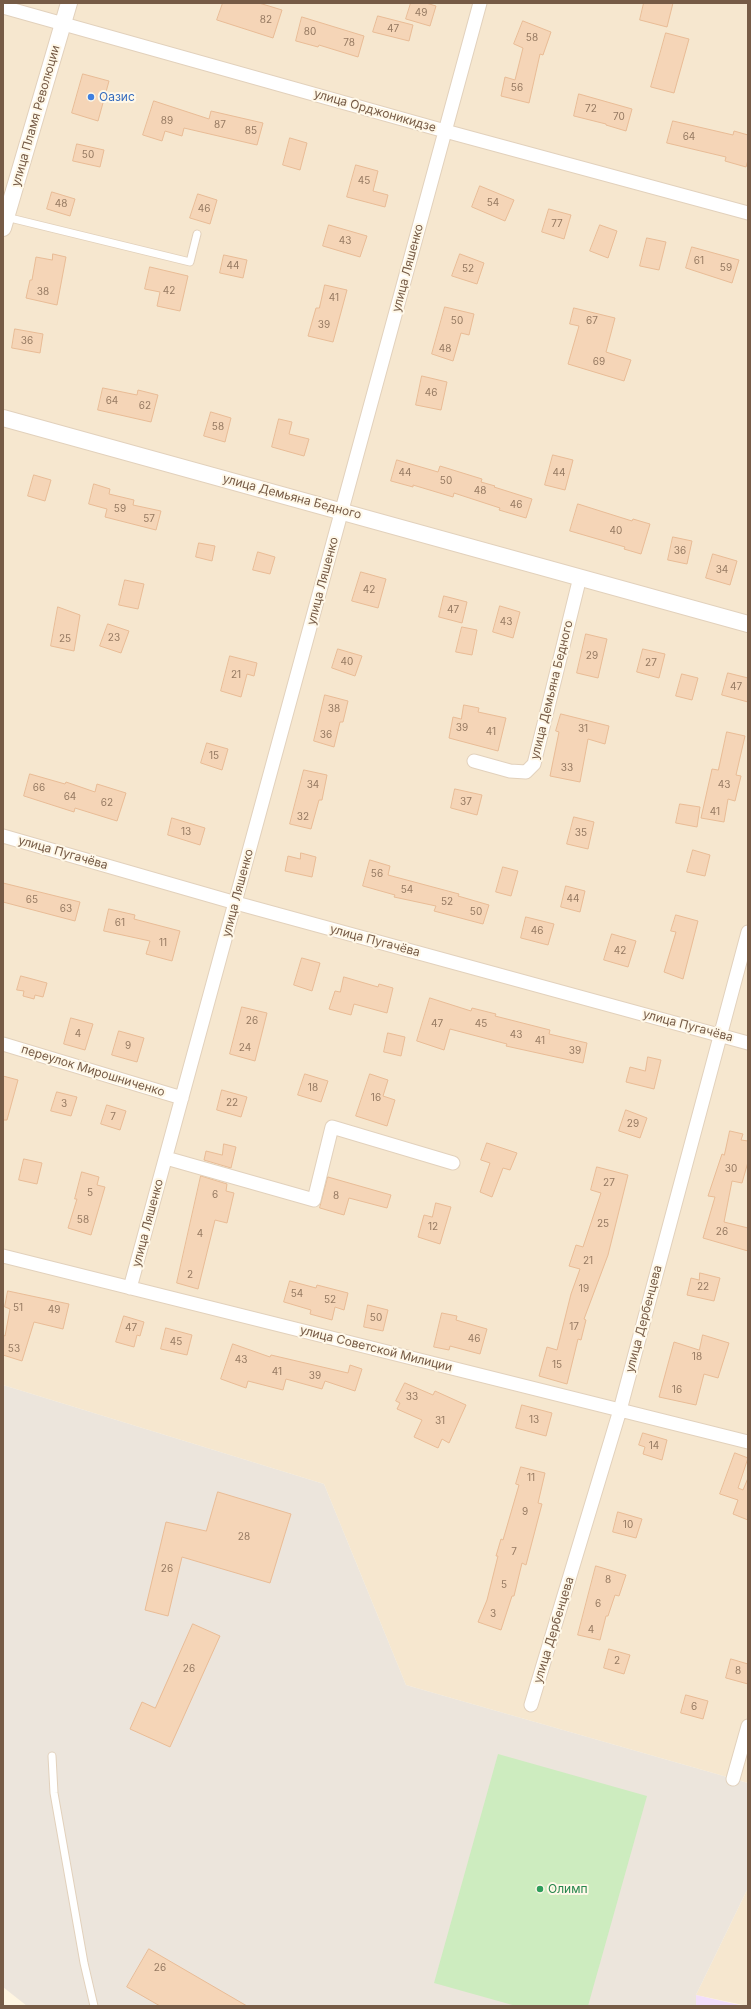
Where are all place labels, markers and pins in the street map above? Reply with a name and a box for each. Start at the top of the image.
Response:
place label: Оазис [99,90,135,104]
marker: Оазис [86,92,96,102]
place label: Олимп [548,1882,587,1896]
marker: Олимп [535,1884,545,1894]

